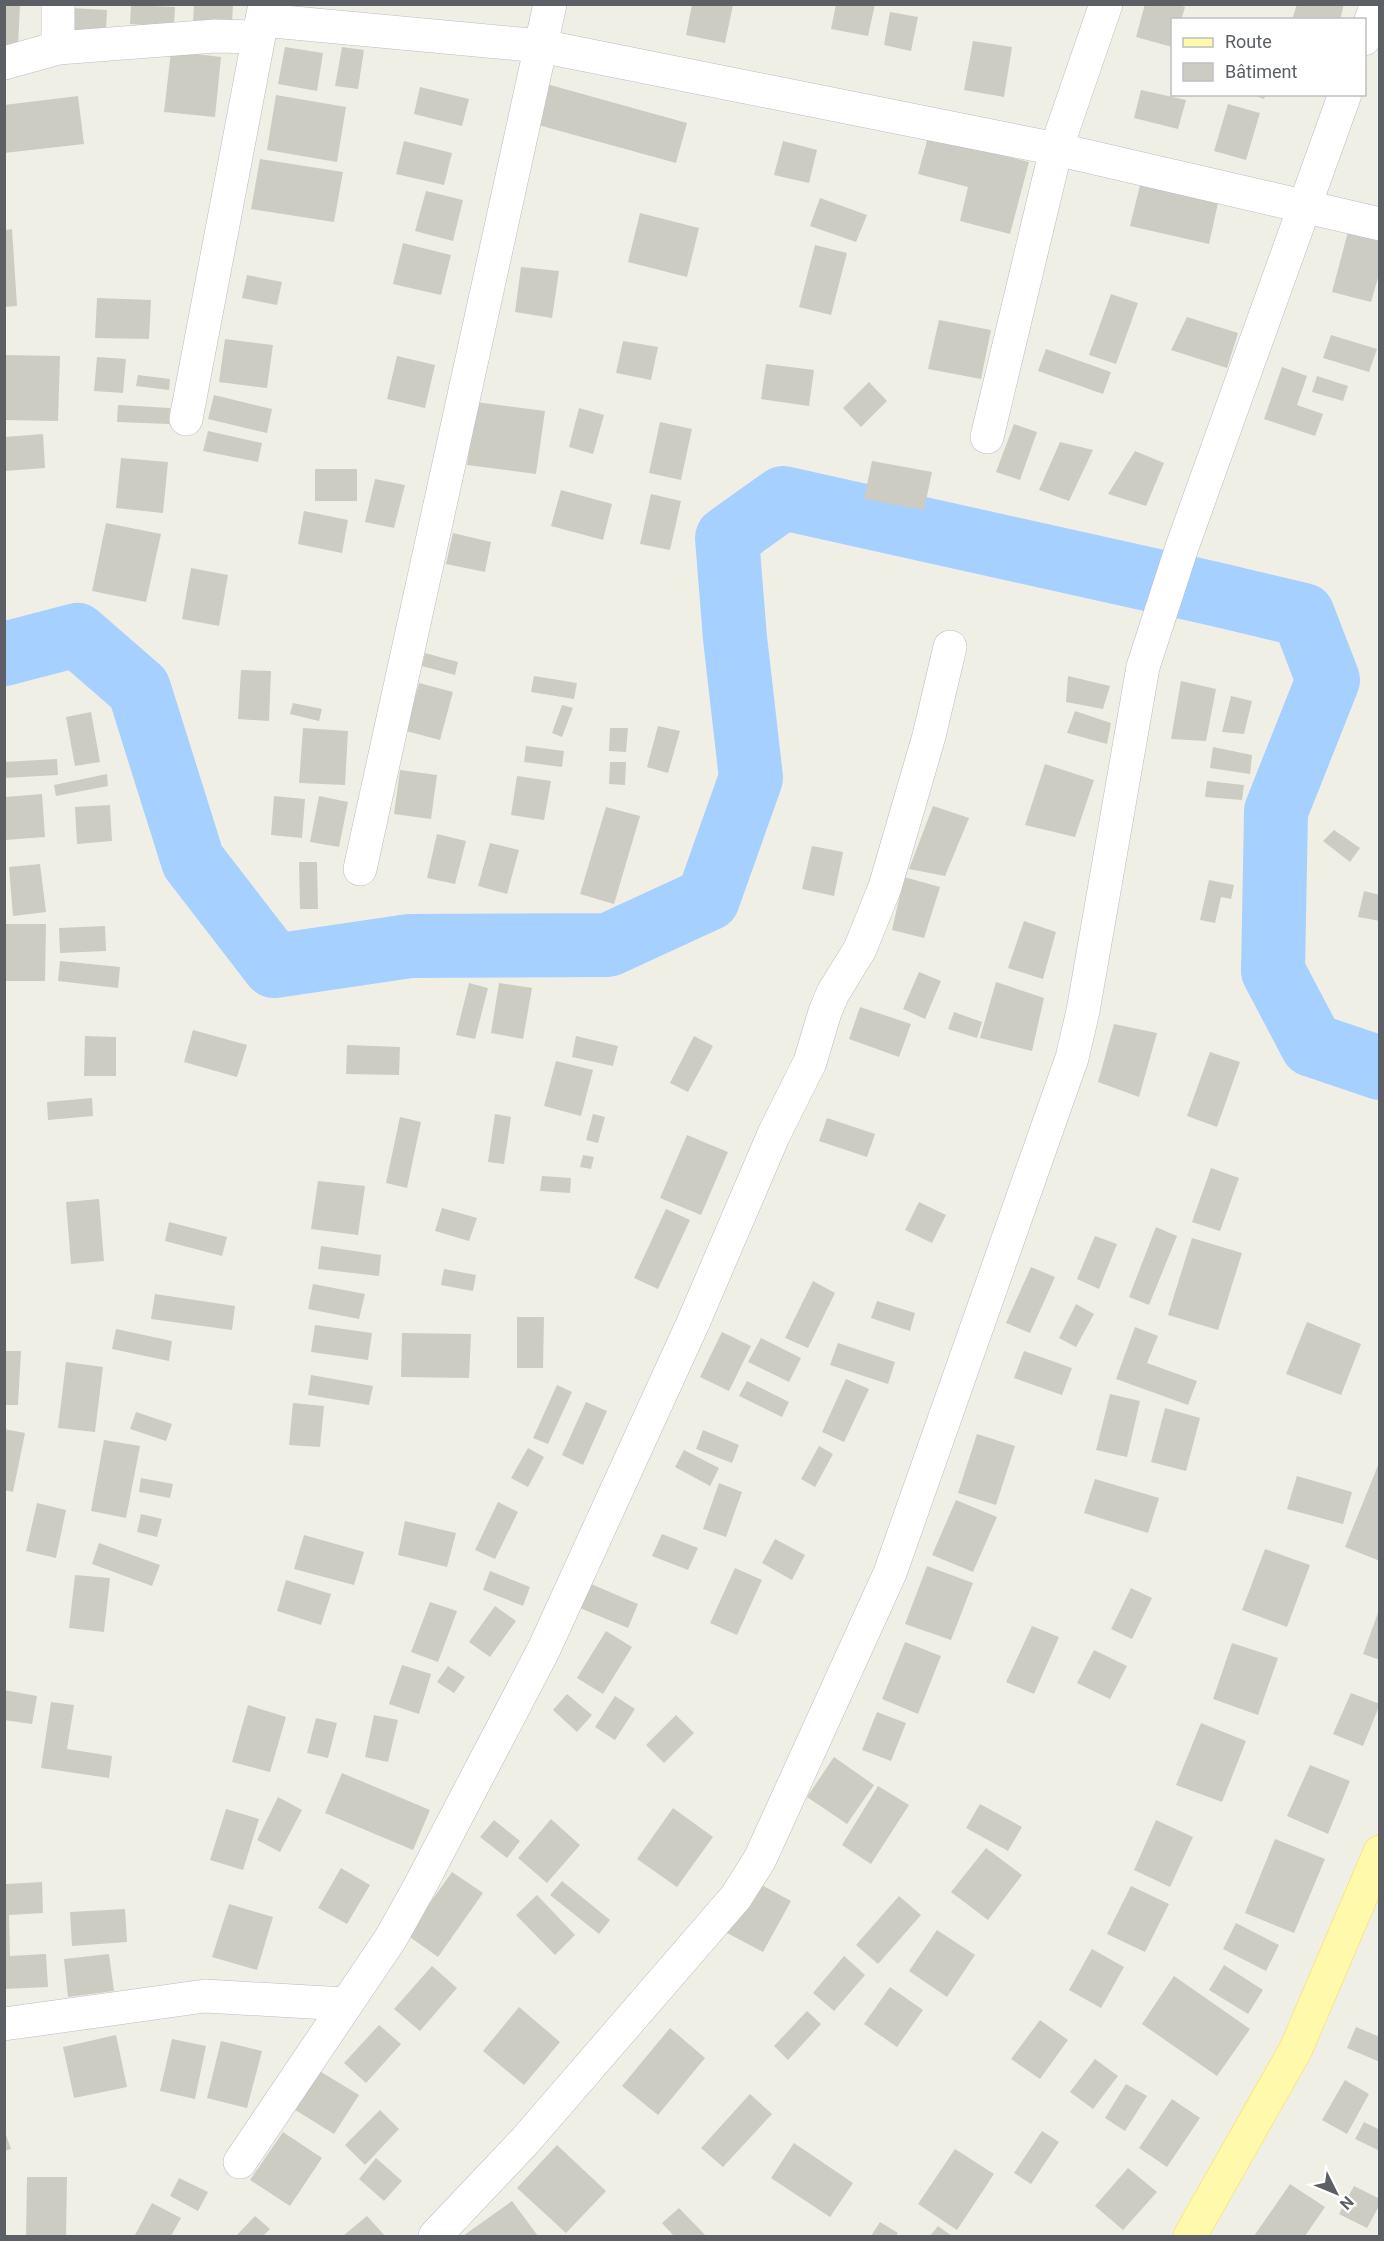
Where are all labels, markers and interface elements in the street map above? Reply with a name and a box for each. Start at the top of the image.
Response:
legend [1171,18,1366,96]
text: Route [1225,31,1272,52]
text: Bâtiment [1225,61,1298,82]
north arrow [1306,2163,1366,2223]
text: N [1336,2192,1357,2213]

